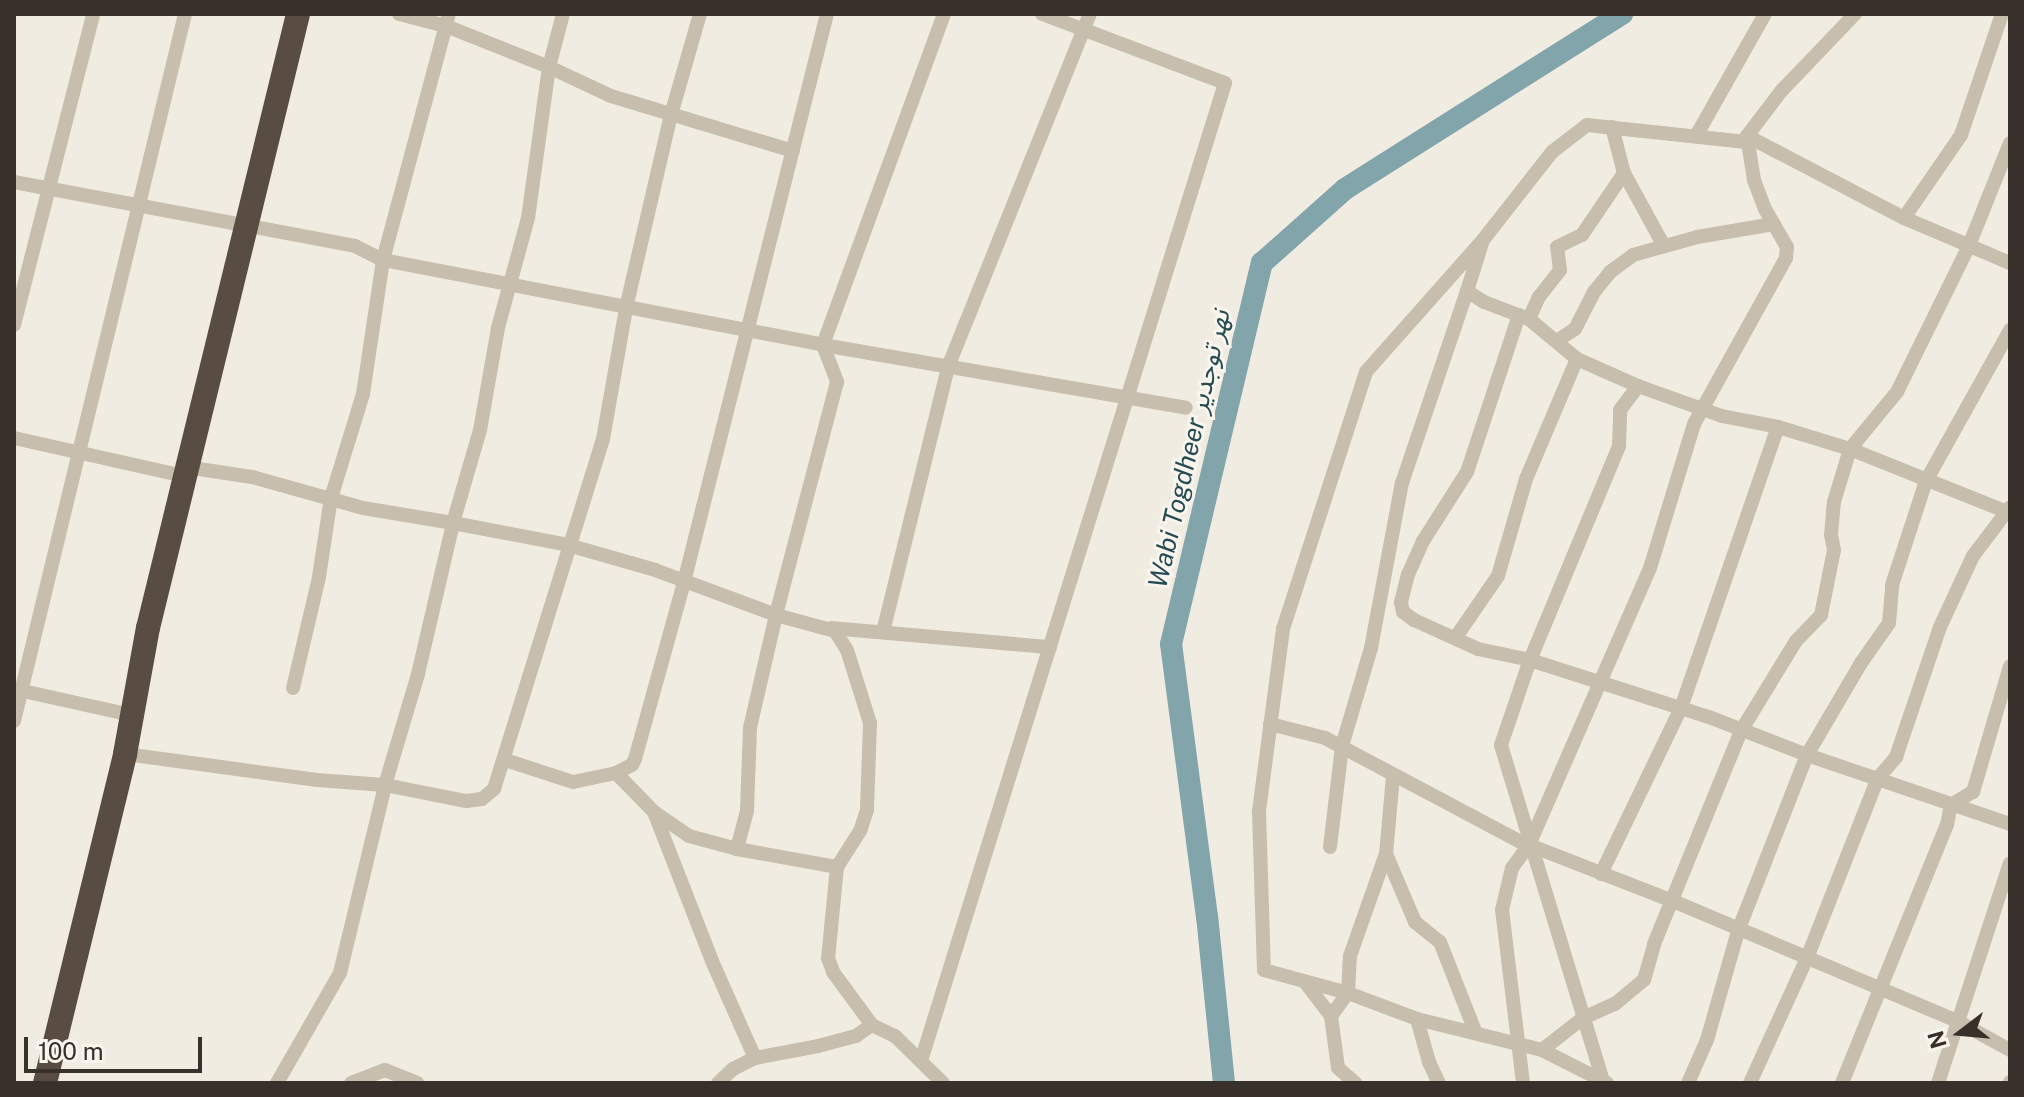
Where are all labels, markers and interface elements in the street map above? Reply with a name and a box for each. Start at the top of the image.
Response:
water label: Wabi Togdheer نهر توجدير [1142,307,1236,591]
north arrow [1920,993,2000,1073]
scale bar [28,1021,206,1071]
text: N [1922,1028,1952,1051]
text: 100 m [38,1037,104,1065]

